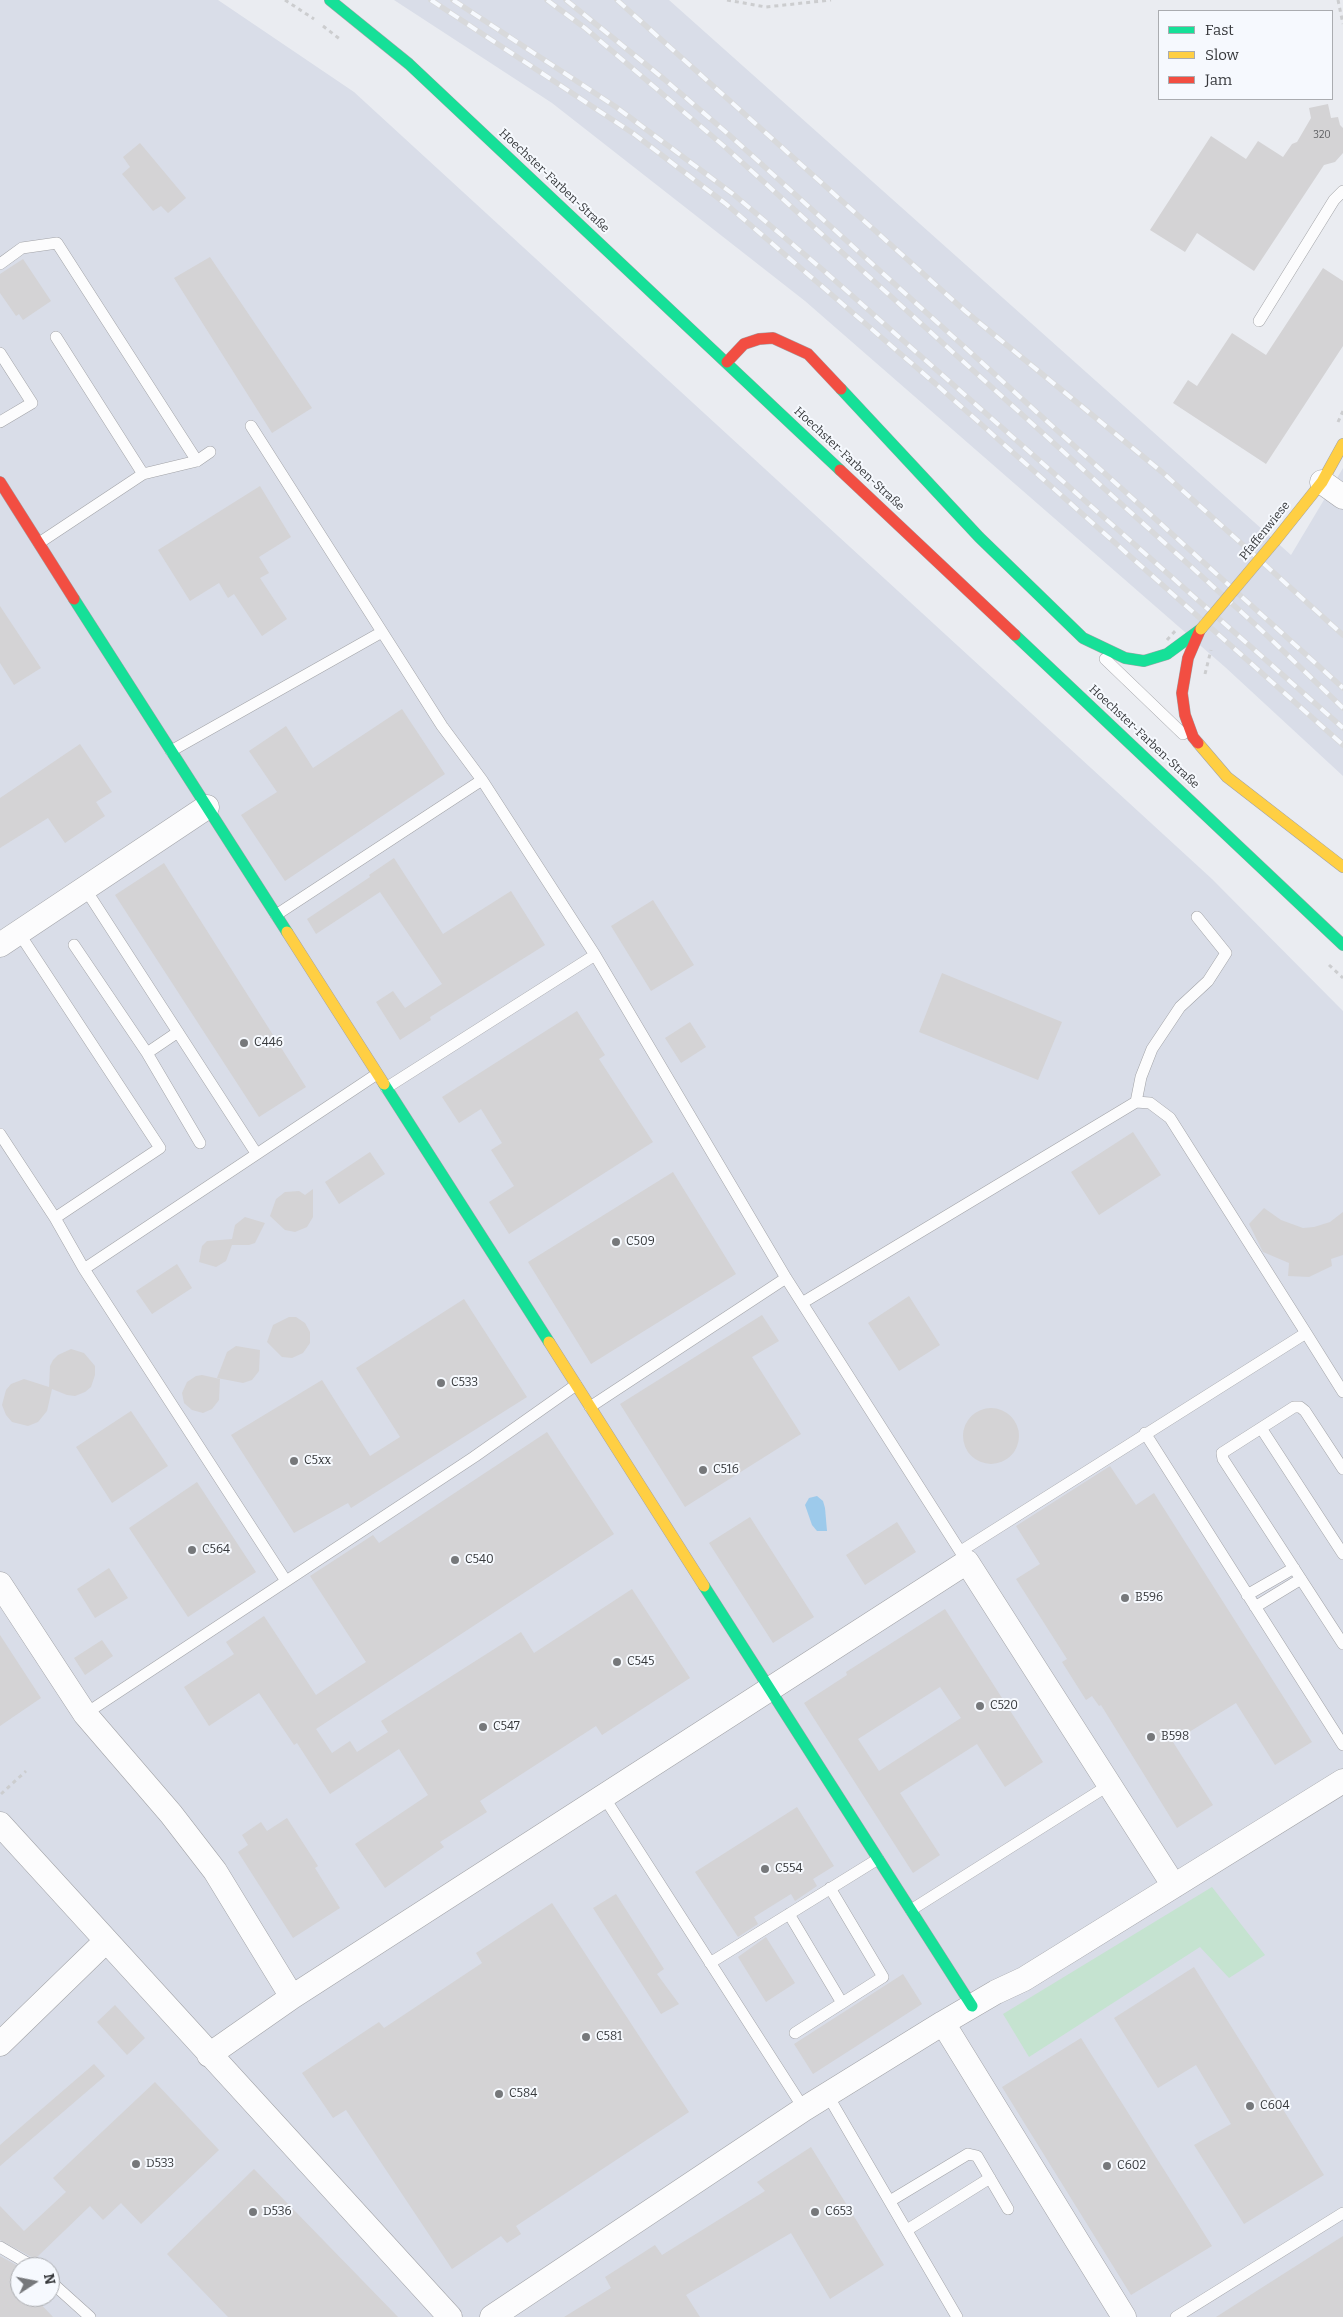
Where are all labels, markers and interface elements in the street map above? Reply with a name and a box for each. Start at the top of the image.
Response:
legend [1158,10,1333,100]
text: Fast [1205,21,1234,39]
text: Slow [1205,46,1239,64]
text: Jam [1205,71,1232,89]
street label: Hoechster-Farben-Straße [496,126,612,236]
house number: 320 [1313,129,1331,141]
street label: Hoechster-Farben-Straße [791,404,907,514]
street label: Pfaffenwiese [1237,499,1293,563]
street label: Hoechster-Farben-Straße [1086,682,1202,792]
place label: C446 [254,1036,283,1050]
marker: C446 [238,1037,250,1049]
place label: C509 [626,1235,655,1249]
marker: C509 [610,1236,622,1248]
place label: C533 [451,1376,478,1390]
marker: C533 [435,1377,447,1389]
place label: C5xx [304,1454,331,1468]
marker: C5xx [288,1455,300,1467]
place label: C516 [713,1463,739,1477]
marker: C516 [697,1464,709,1476]
place label: C564 [202,1543,230,1557]
marker: C564 [186,1544,198,1556]
place label: C540 [465,1553,494,1567]
marker: C540 [449,1554,461,1566]
place label: B596 [1135,1591,1163,1605]
marker: B596 [1119,1592,1131,1604]
place label: C545 [627,1655,654,1669]
marker: C545 [611,1656,623,1668]
place label: C520 [990,1699,1018,1713]
marker: C520 [974,1700,986,1712]
place label: C547 [493,1720,520,1734]
marker: C547 [477,1721,489,1733]
place label: B598 [1161,1730,1189,1744]
marker: B598 [1145,1731,1157,1743]
place label: C554 [775,1862,802,1876]
marker: C554 [759,1863,771,1875]
place label: C581 [596,2030,622,2044]
marker: C581 [580,2031,592,2043]
place label: C584 [509,2087,537,2101]
marker: C584 [493,2088,505,2100]
place label: C604 [1260,2099,1289,2113]
marker: C604 [1244,2100,1256,2112]
place label: D533 [146,2157,174,2171]
marker: D533 [130,2158,142,2170]
place label: C602 [1117,2159,1146,2173]
marker: C602 [1101,2160,1113,2172]
place label: D536 [263,2205,292,2219]
place label: C653 [825,2205,853,2219]
marker: D536 [247,2206,259,2218]
marker: C653 [809,2206,821,2218]
north arrow [10,2257,60,2307]
text: N [40,2272,59,2286]

